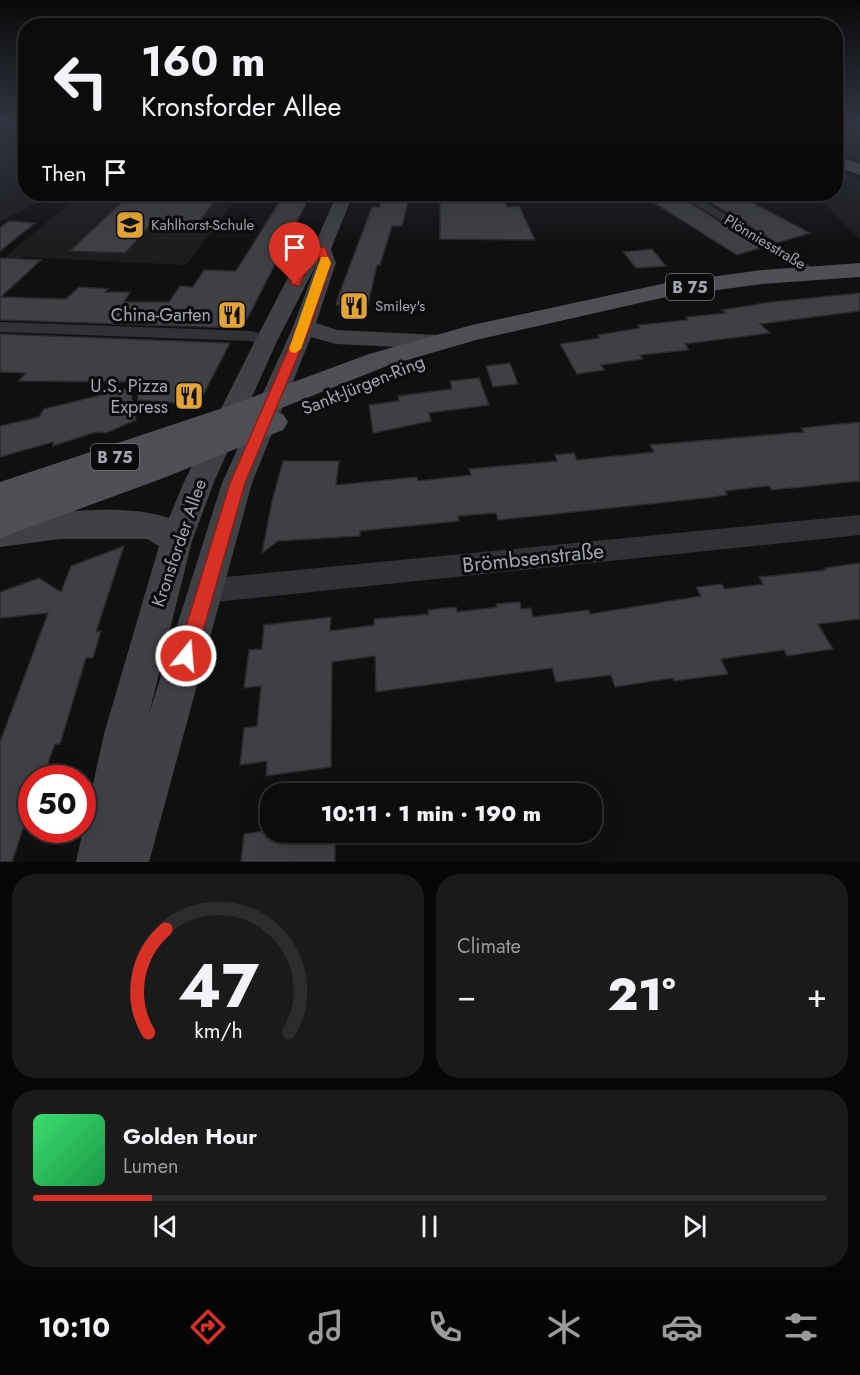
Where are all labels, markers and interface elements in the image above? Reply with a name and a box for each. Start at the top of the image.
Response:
text: 160 m [141,31,265,92]
icon: left [42,42,120,120]
text: Kronsforder Allee [141,87,341,126]
icon: arrive [99,156,132,189]
text: Then [42,157,87,189]
school or university icon: Kahlhorst-Schule [114,209,146,241]
street label: Plönniesstraße [720,209,810,275]
place label: Kahlhorst-Schule [151,214,255,236]
pin [269,222,320,284]
icon: arrive [278,231,311,264]
road number: B 75 [666,274,714,300]
restaurant icon: Smiley's [338,290,370,322]
place label: Smiley's [375,295,425,317]
restaurant icon: China-Garten [216,299,248,331]
place label: China-Garten [111,302,211,328]
street label: Sankt-Jürgen-Ring [297,348,429,422]
place label: U.S. Pizza Express [90,373,168,420]
restaurant icon: U.S. Pizza Express [173,380,205,412]
road number: B 75 [91,444,139,470]
street label: Kronsforder Allee [145,476,213,610]
street label: Brömbsenstraße [461,536,605,580]
position arrow [154,624,218,688]
speed limit sign: 50 [18,765,96,843]
text: 10:11 · 1 min · 190 m [321,797,541,829]
text: Climate [457,932,521,961]
text: 47 [177,940,259,1030]
text: 21° [608,962,676,1027]
text: − [457,972,476,1019]
text: + [807,972,827,1019]
text: km/h [194,1015,242,1046]
text: Golden Hour [123,1120,257,1152]
text: Lumen [123,1152,179,1181]
icon: previous [149,1210,182,1243]
icon: pause [413,1210,446,1243]
icon: next [678,1210,711,1243]
icon: directions [187,1306,229,1348]
icon: music [305,1306,347,1348]
icon: phone [424,1306,466,1348]
icon: climate [543,1306,585,1348]
icon: car [661,1306,703,1348]
icon: filters [780,1306,822,1348]
text: 10:10 [38,1308,110,1347]

